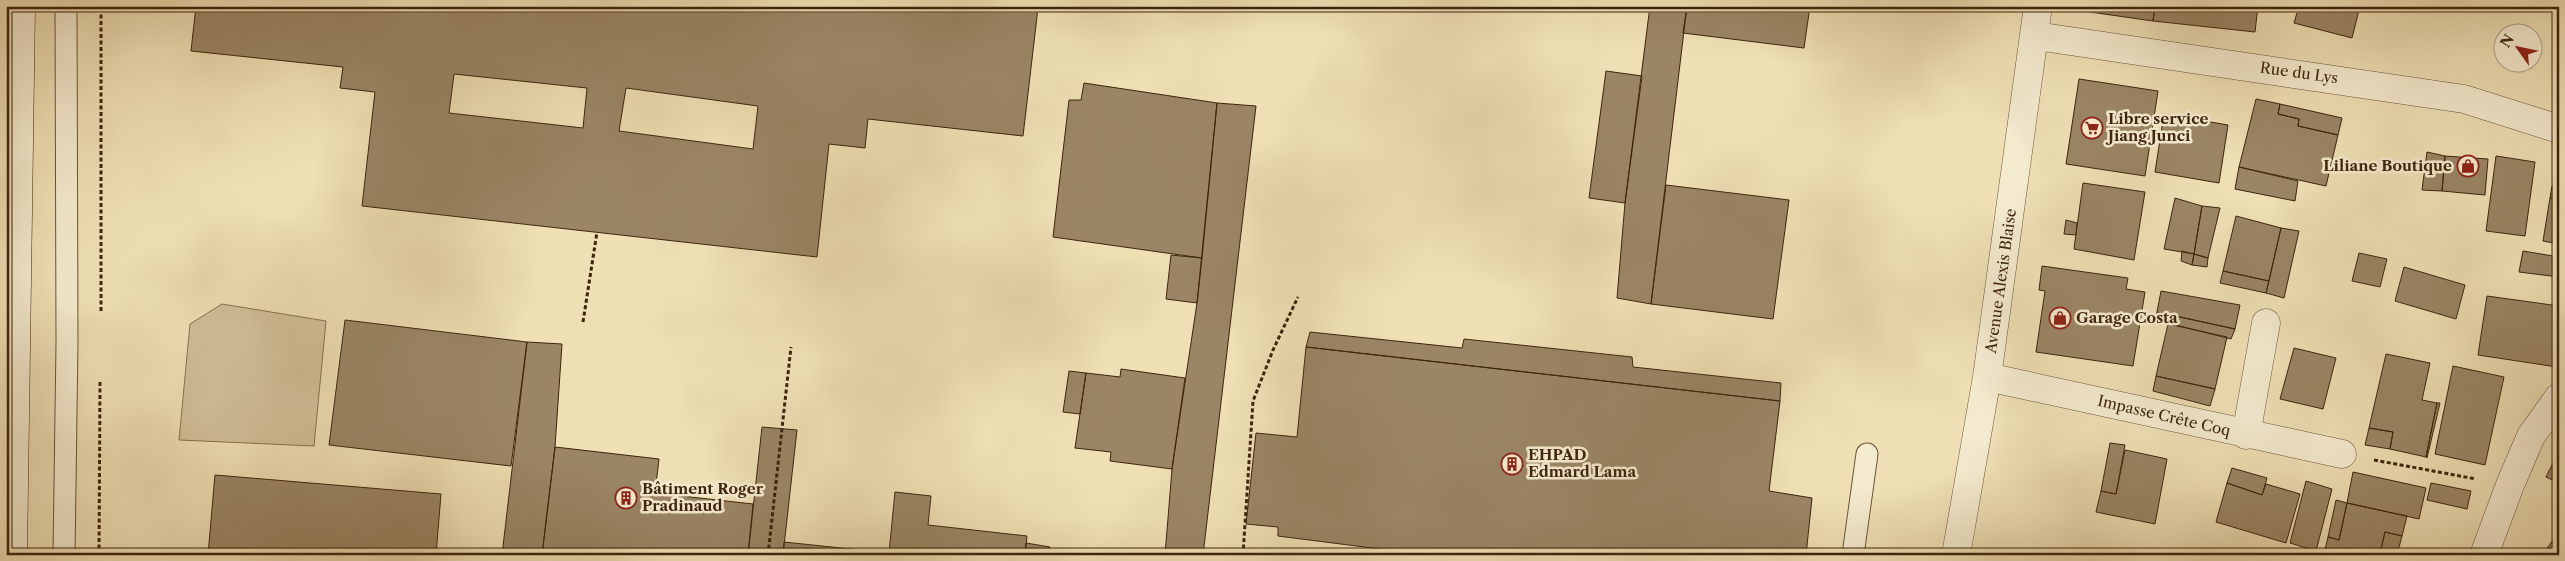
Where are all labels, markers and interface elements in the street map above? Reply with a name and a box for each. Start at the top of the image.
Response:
north arrow [2492,22,2542,72]
text: N [2496,31,2518,51]
street label: Rue du Lys [2259,58,2339,87]
place label: Libre service Jiang Junci [2105,109,2208,145]
supermarket icon: Libre service Jiang Junci [2080,116,2104,140]
shop icon: Liliane Boutique [2456,154,2480,178]
place label: Liliane Boutique [2323,156,2452,175]
street label: Avenue Alexis Blaise [1981,207,2020,356]
shop icon: Garage Costa [2048,306,2072,330]
place label: Garage Costa [2076,308,2178,327]
street label: Impasse Crête Coq [2096,391,2232,440]
place label: EHPAD Edmard Lama [1528,445,1636,481]
building icon: EHPAD Edmard Lama [1500,452,1524,476]
place label: Bâtiment Roger Pradinaud [642,479,764,515]
building icon: Bâtiment Roger Pradinaud [614,486,638,510]

